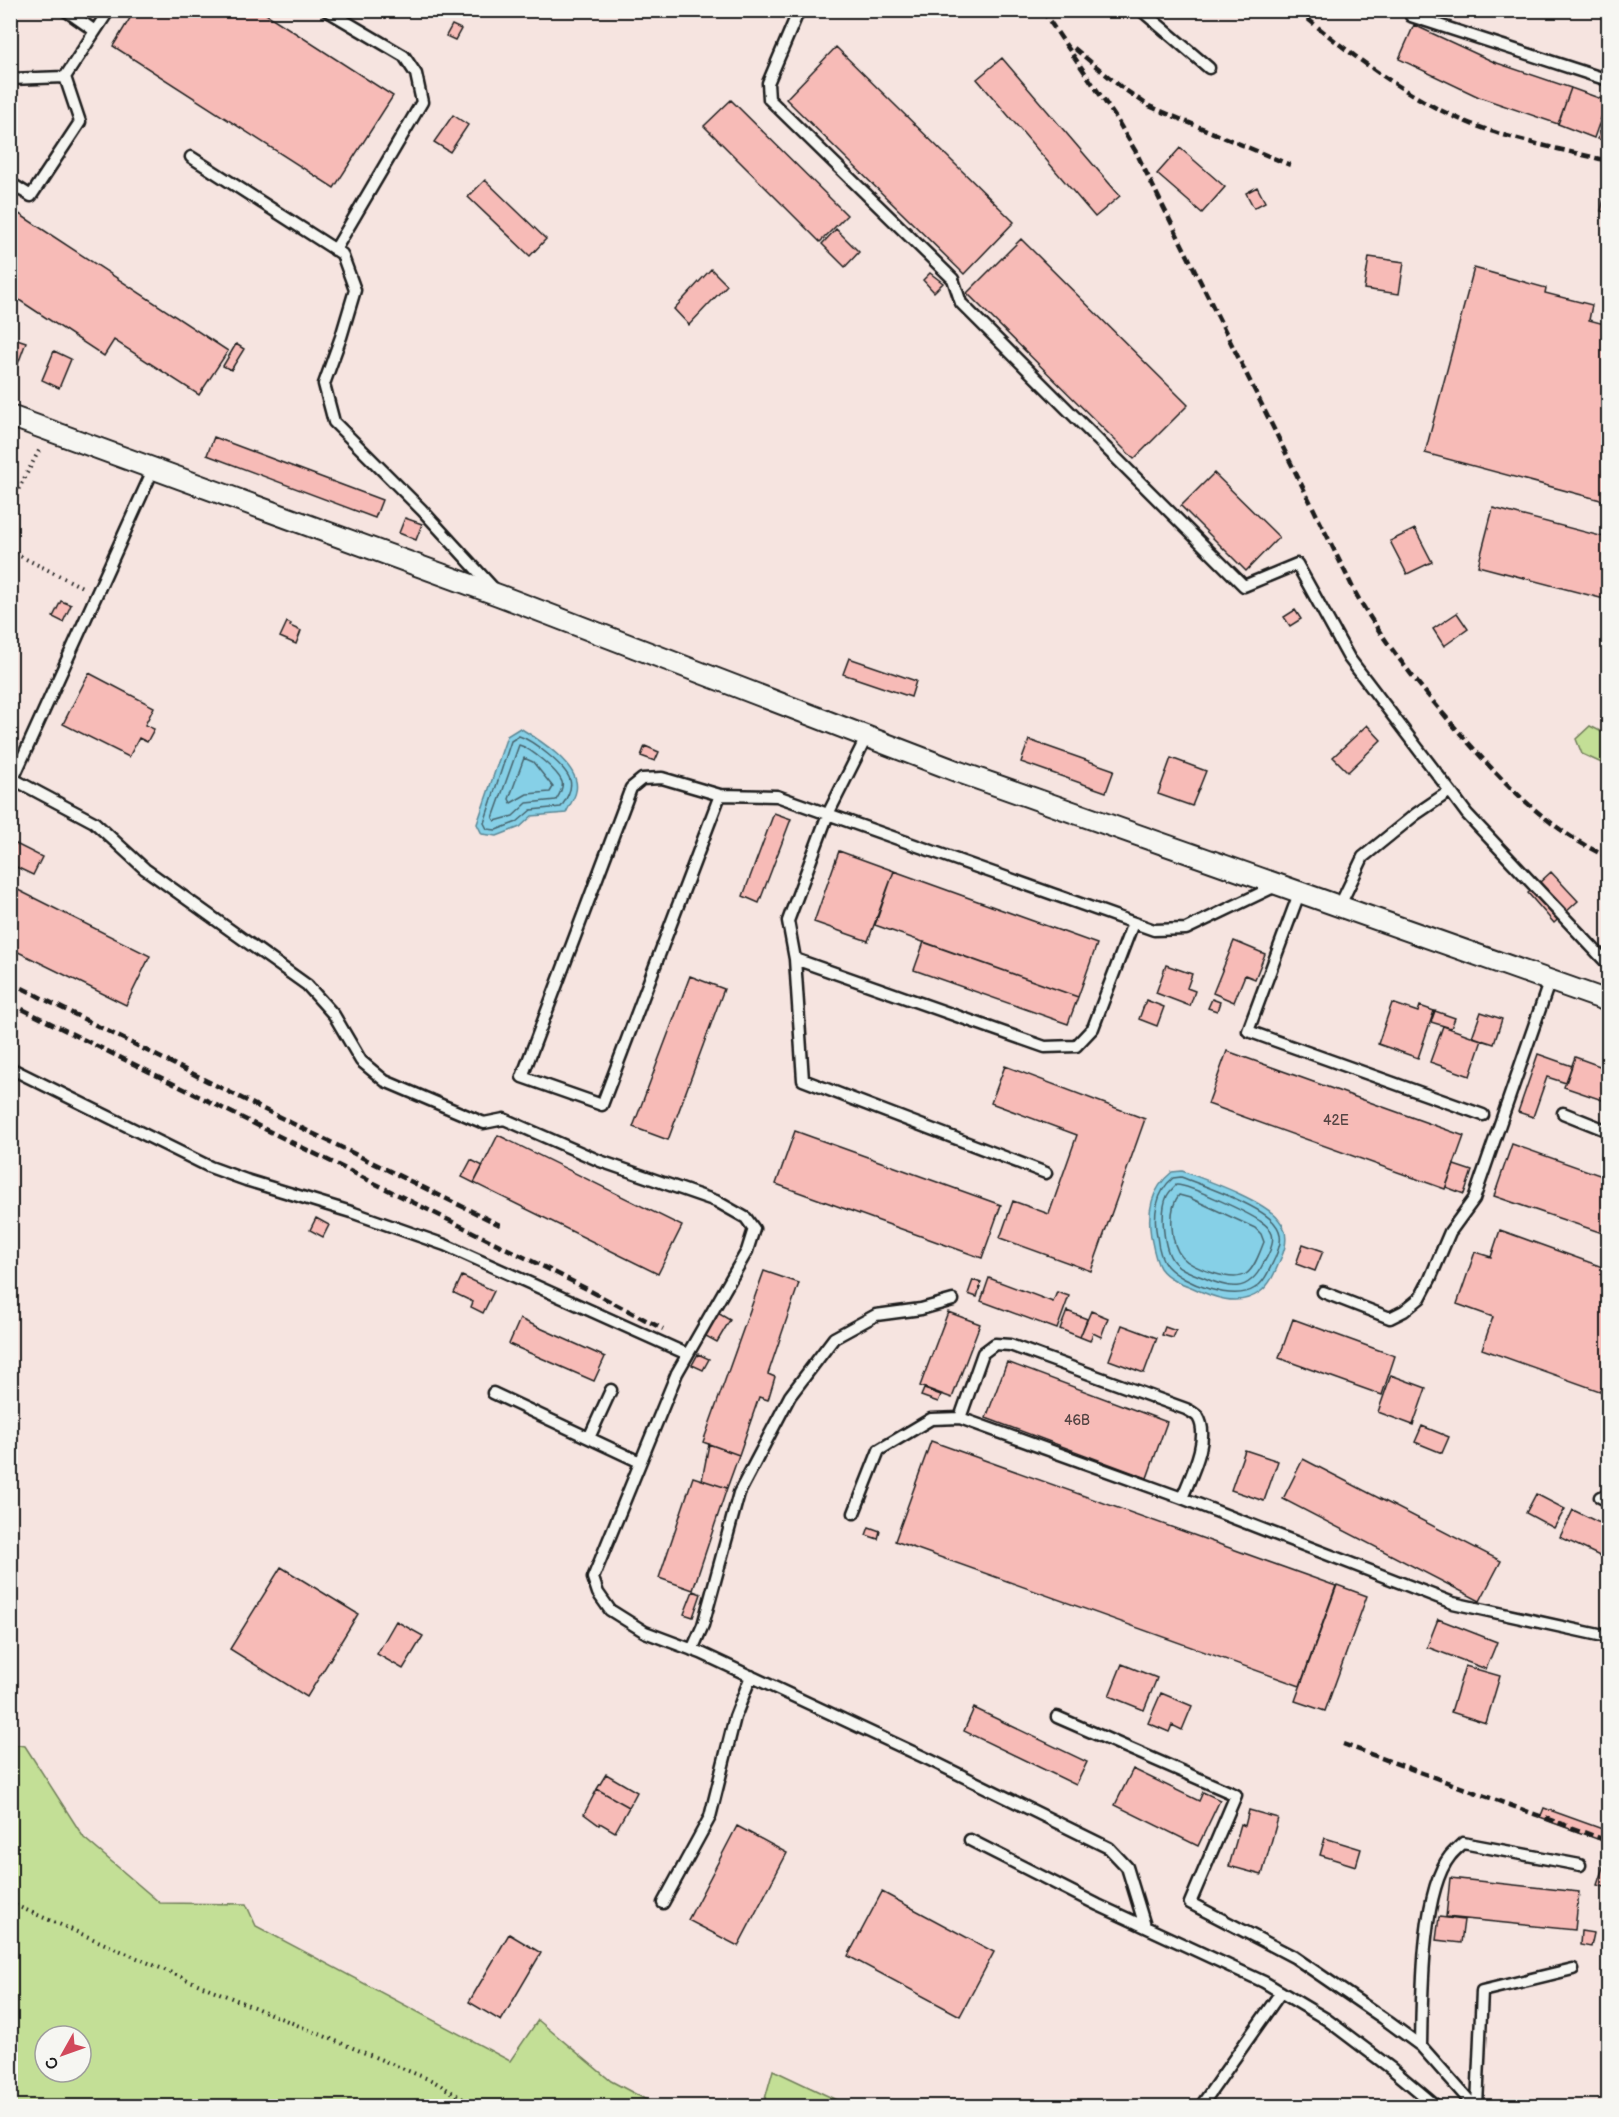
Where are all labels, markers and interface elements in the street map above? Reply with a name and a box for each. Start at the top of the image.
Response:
house number: 42Е [1323,1112,1349,1129]
house number: 46В [1064,1412,1090,1429]
north arrow [33,2024,93,2084]
text: С [42,2052,64,2073]

